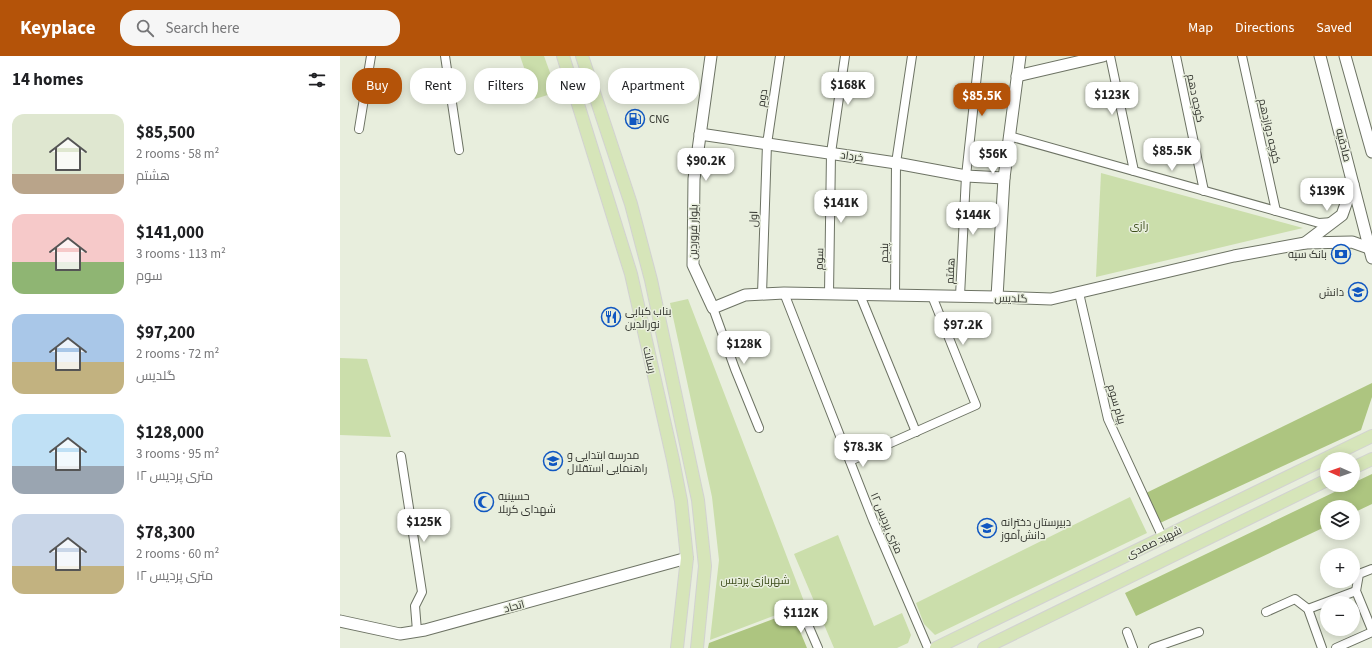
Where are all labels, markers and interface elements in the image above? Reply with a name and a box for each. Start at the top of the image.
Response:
search box [120,10,400,46]
text: Keyplace [20,15,96,42]
icon: search [134,17,156,39]
text: Search here [166,18,240,39]
text: Map [1188,18,1213,38]
text: Directions [1235,18,1294,38]
text: Saved [1316,18,1352,38]
text: 14 homes [12,68,83,92]
chip: Buy [352,68,402,104]
chip: Rent [410,68,466,104]
chip: Filters [474,68,538,104]
chip: New [546,68,600,104]
chip: Apartment [608,68,699,104]
icon: filters [306,69,328,91]
pin: $168K [820,72,876,106]
street label: کوچه دهم [1183,72,1208,124]
text: $168K [830,76,866,94]
pin: $123K [1084,82,1140,116]
pin: $85.5K [949,83,1015,117]
text: $123K [1094,86,1130,104]
text: $85.5K [962,87,1002,105]
street label: دوم [754,88,771,108]
street label: کوچه دوازدهم [1255,97,1284,165]
fuel station icon: CNG [624,108,646,130]
place label: CNG [649,112,669,127]
text: $85,500 [136,121,195,145]
street label: صادقیه [1332,127,1355,163]
icon: home [44,130,92,178]
pin: $85.5K [1139,138,1205,172]
pin: $56K [969,141,1017,175]
text: $85.5K [1152,142,1192,160]
text: 2 rooms · 58 m² [136,145,219,163]
text: $56K [979,145,1007,163]
street label: خرداد [839,147,864,166]
pin: $90.2K [673,148,739,182]
text: $90.2K [686,152,726,170]
text: هشتم [136,167,170,185]
pin: $139K [1299,178,1355,212]
text: $139K [1309,182,1345,200]
pin: $141K [813,190,869,224]
text: $141K [823,194,859,212]
pin: $144K [945,202,1001,236]
street label: بلوار فروردین [686,204,701,260]
text: $144K [955,206,991,224]
street label: اول [746,211,761,227]
park label: رازی [1130,218,1148,233]
text: $141,000 [136,221,204,245]
icon: home [44,230,92,278]
street label: پنجم [877,243,892,263]
bank icon: بانک سپه [1330,243,1352,265]
text: 3 rooms · 113 m² [136,245,226,263]
place label: بانک سپه [1288,247,1327,262]
street label: سوم [812,248,827,270]
street label: هفتم [942,258,959,285]
text: سوم [136,267,162,285]
school or university icon: دانش [1347,281,1369,303]
place label: دانش [1319,285,1344,300]
street label: گلدیس [994,290,1028,307]
place label: بناب کبابی نورالدین [625,304,671,332]
restaurant icon: بناب کبابی نورالدین [600,306,622,328]
pin: $97.2K [930,312,996,346]
text: $97.2K [943,316,983,334]
text: $97,200 [136,321,195,345]
icon: home [44,330,92,378]
pin: $128K [716,331,772,365]
text: $128K [726,335,762,353]
text: 2 rooms · 72 m² [136,345,219,363]
street label: رسالت [639,345,660,375]
text: گلدیس [136,367,175,385]
street label: پیام سوم [1104,382,1129,426]
text: $128,000 [136,421,204,445]
icon: home [44,430,92,478]
pin: $78.3K [830,434,896,468]
text: $78.3K [843,438,883,456]
text: 3 rooms · 95 m² [136,445,219,463]
place label: مدرسه ابتدایی و راهنمایی استقلال [567,448,648,476]
school or university icon: مدرسه ابتدایی و راهنمایی استقلال [542,450,564,472]
north arrow [1320,452,1360,492]
map controls [1320,452,1360,636]
text: ۱۲ متری پردیس [136,467,213,485]
place label: حسینیه شهدای کربلا [498,489,556,517]
street label: ۱۲ متری پردیس [867,490,906,556]
mosque icon: حسینیه شهدای کربلا [473,491,495,513]
button: layers [1320,500,1360,540]
pin: $125K [396,509,452,543]
text: $125K [406,513,442,531]
place label: دبیرستان دخترانه دانش‌آموز [1000,515,1071,543]
school or university icon: دبیرستان دخترانه دانش‌آموز [976,517,998,539]
text: $78,300 [136,521,195,545]
street label: شهید صمدی [1124,523,1184,562]
icon: home [44,530,92,578]
text: 2 rooms · 60 m² [136,545,219,563]
button: + [1320,548,1360,588]
text: ۱۲ متری پردیس [136,567,213,585]
park label: شهربازی پردیس [721,573,790,588]
button: − [1320,596,1360,636]
street label: اتحاد [502,597,526,616]
pin: $112K [773,600,829,634]
text: $112K [783,604,819,622]

